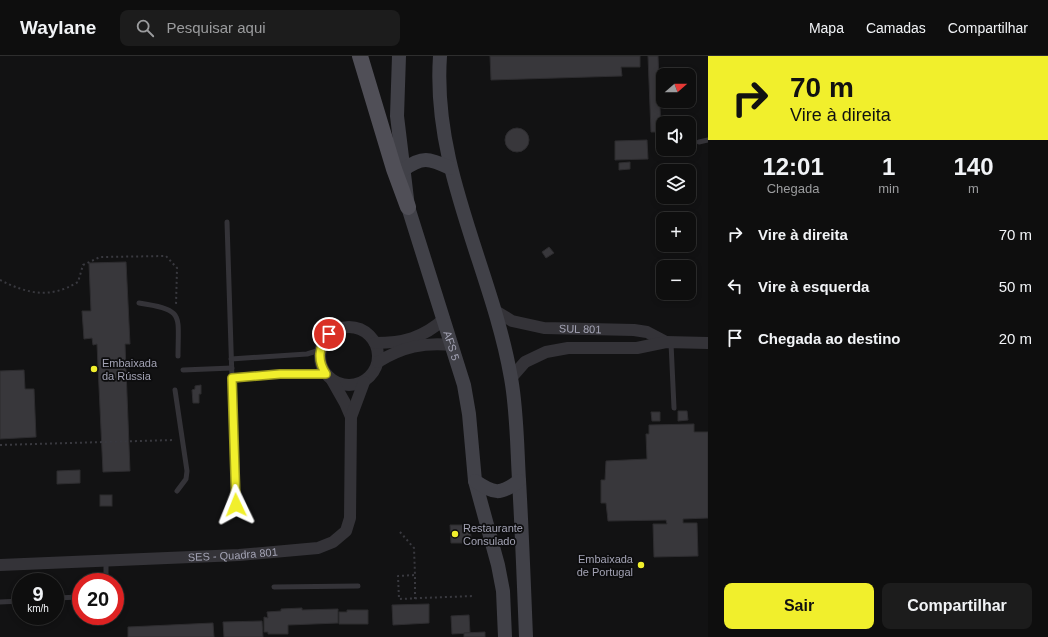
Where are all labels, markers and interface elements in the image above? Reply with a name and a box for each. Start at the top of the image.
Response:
search box [120,10,400,46]
text: Waylane [20,17,96,38]
icon: search [134,17,156,39]
text: Pesquisar aqui [166,19,266,36]
text: Mapa [809,20,844,36]
text: Camadas [866,20,926,36]
text: Compartilhar [948,20,1028,36]
north arrow [656,68,696,108]
map controls [656,68,696,300]
icon: right [724,72,776,124]
text: 70 m [790,72,854,103]
text: Vire à direita [790,105,891,125]
button: sound [656,116,696,156]
text: 12:01 [762,153,824,180]
text: 1 [882,153,895,180]
text: 140 [954,153,994,180]
button: layers [656,164,696,204]
text: Chegada [767,181,819,196]
text: min [878,181,899,196]
text: m [968,181,979,196]
button: + [656,212,696,252]
icon: right [724,223,746,245]
text: Vire à direita [758,226,848,243]
text: 70 m [999,226,1032,243]
button: − [656,260,696,300]
icon: left [724,275,746,297]
text: Vire à esquerda [758,278,869,295]
text: 50 m [999,278,1032,295]
pin [312,317,346,351]
street label: SUL 801 [559,322,601,335]
icon: arrive [318,323,340,345]
icon: arrive [724,327,746,349]
street label: AFS 5 [441,329,462,362]
text: Chegada ao destino [758,330,901,347]
text: 20 m [999,330,1032,347]
place label: Embaixada da Rússia [102,357,158,382]
marker: Embaixada da Rússia [89,364,99,374]
position arrow [215,484,257,526]
place label: Restaurante Consulado [463,522,523,547]
marker: Restaurante Consulado [450,529,460,539]
street label: SES - Quadra 801 [188,546,278,563]
place label: Embaixada de Portugal [577,553,634,578]
marker: Embaixada de Portugal [636,560,646,570]
speed limit sign: 20 [72,573,124,625]
text: 9 [32,583,44,605]
button: Sair [724,583,874,629]
button: Compartilhar [882,583,1032,629]
text: km/h [27,603,49,614]

